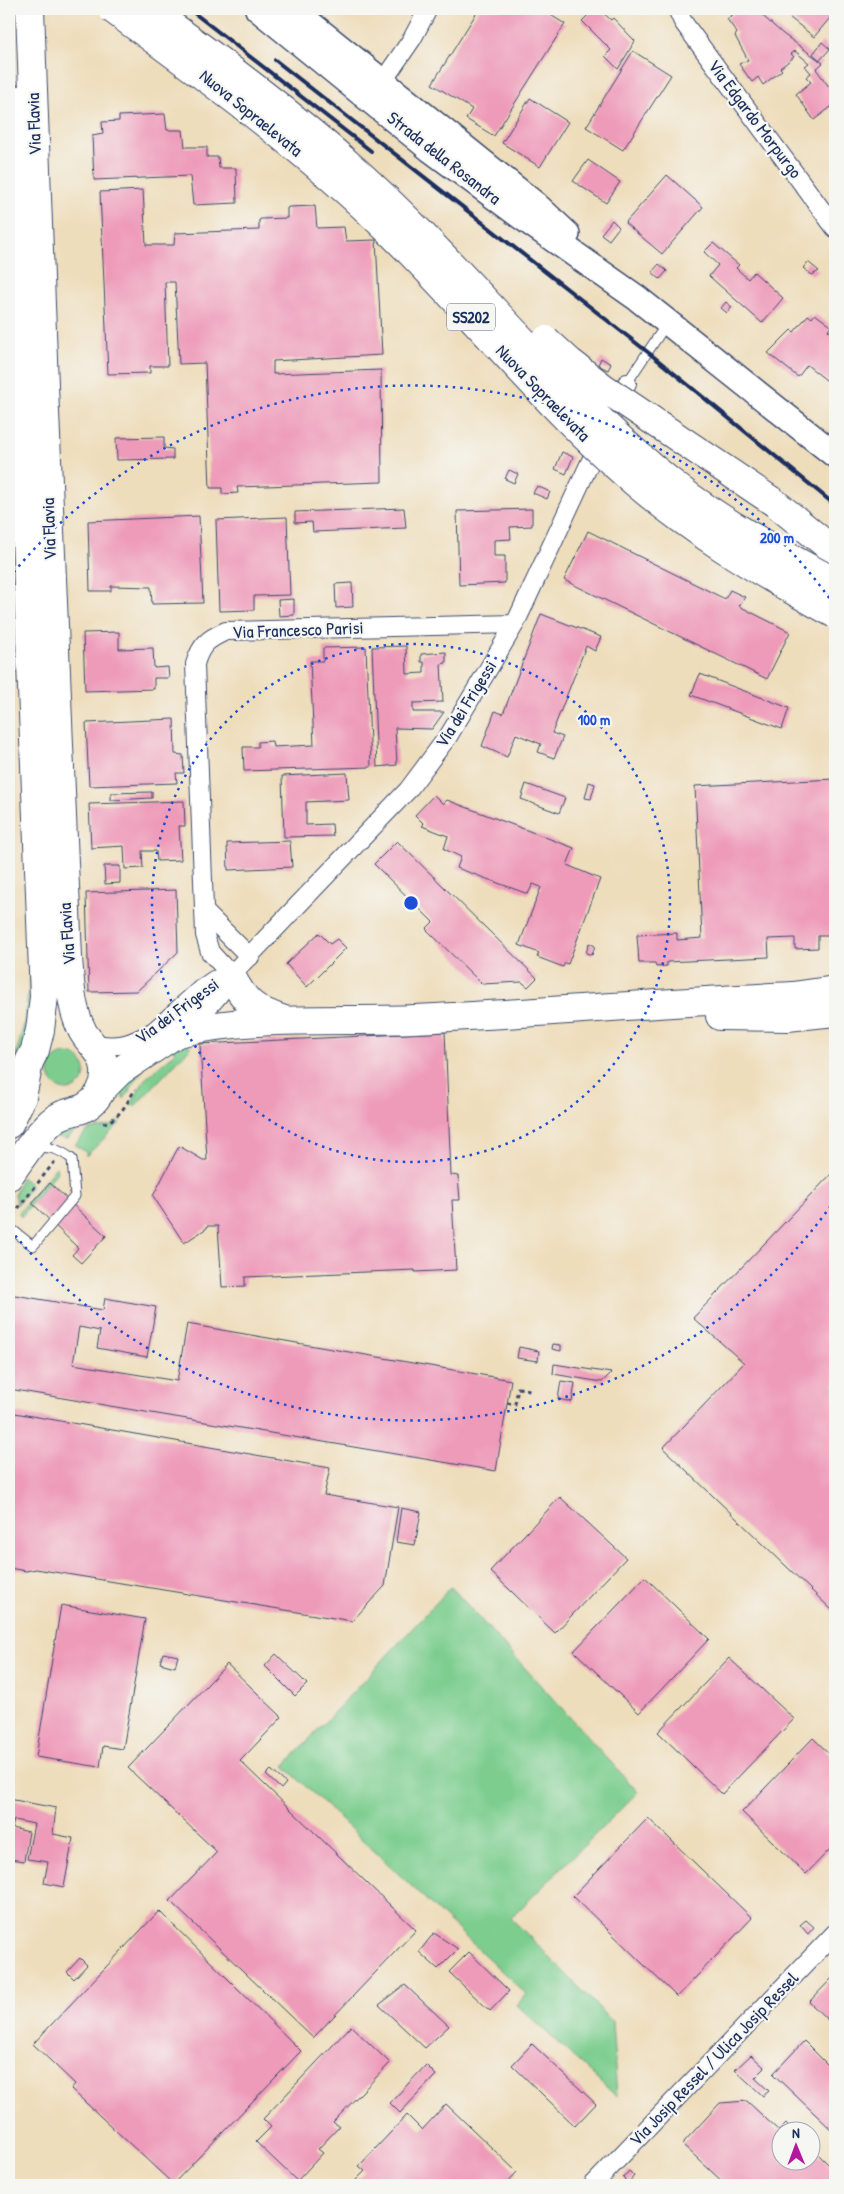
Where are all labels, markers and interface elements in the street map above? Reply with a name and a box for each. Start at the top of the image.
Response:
street label: Via Edgardo Morpurgo [702,54,808,183]
street label: Nuova Sopraelevata [194,63,308,162]
street label: Via Flavia [20,92,47,156]
street label: Strada della Rosandra [382,105,507,210]
road number: SS202 [447,304,495,330]
street label: Nuova Sopraelevata [491,339,596,447]
street label: Via Flavia [35,497,62,561]
text: 200 m [760,527,794,548]
street label: Via Francesco Parisi [232,615,364,644]
street label: Via dei Frigessi [429,655,502,752]
text: 100 m [578,709,610,730]
centre of rings [402,894,420,912]
street label: Via Flavia [52,902,81,966]
street label: Via dei Frigessi [130,972,224,1050]
street label: Via Josip Ressel / Ulica Josip Ressel [623,1966,804,2151]
north arrow [772,2122,822,2172]
text: N [792,2123,800,2142]

